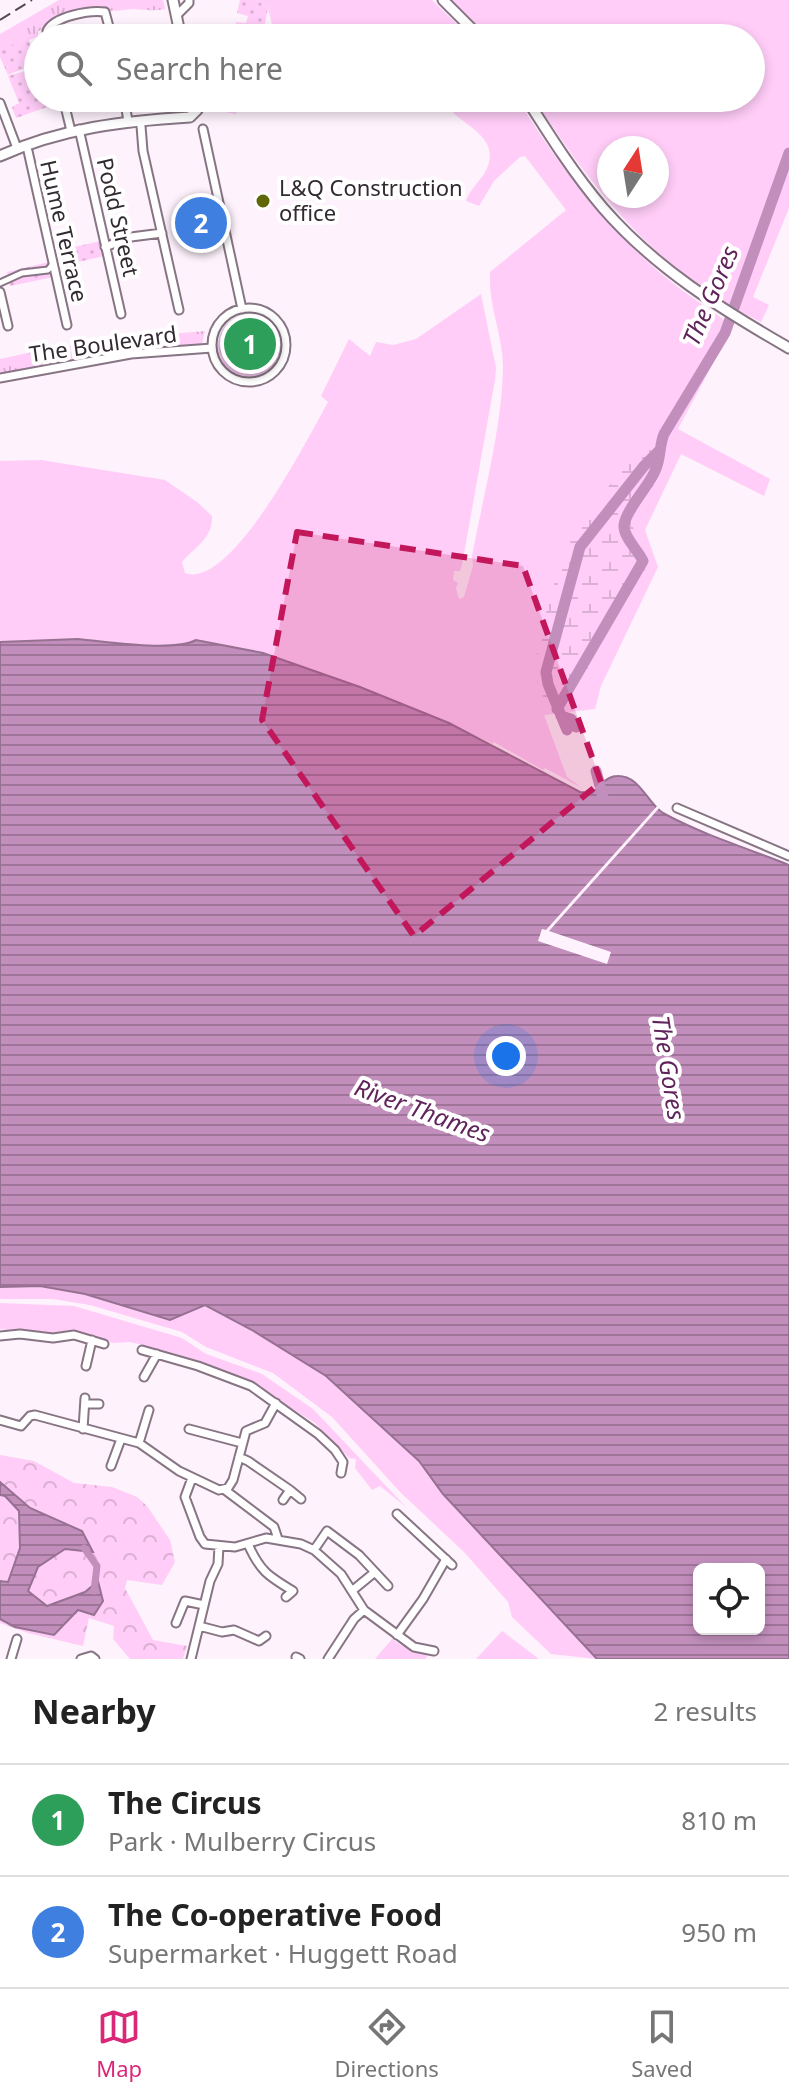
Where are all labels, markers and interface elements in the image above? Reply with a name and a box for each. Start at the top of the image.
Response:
search box [24,24,765,112]
icon: search [52,46,96,90]
text: Search here [116,48,283,89]
north arrow [597,136,669,208]
street label: Podd Street [91,155,147,279]
street label: Hume Terrace [34,157,96,305]
place label: L&Q Construction office [279,172,463,227]
marker: L&Q Construction office [254,192,272,210]
pin: 2 [175,193,227,253]
water label: The Gores [674,240,745,350]
pin: 1 [224,314,276,374]
street label: The Boulevard [27,318,178,368]
water label: The Gores [645,1013,694,1122]
your location [486,1036,526,1076]
water label: River Thames [350,1070,495,1149]
map controls [693,1563,765,1635]
button: locate [693,1563,765,1635]
text: Nearby [32,1688,156,1734]
text: 2 results [653,1693,757,1729]
text: The Circus [108,1782,262,1823]
text: 1 [51,1802,65,1838]
text: 810 m [681,1802,757,1838]
text: Park · Mulberry Circus [108,1823,376,1859]
text: The Co-operative Food [108,1894,442,1935]
text: 2 [51,1914,65,1950]
text: 950 m [681,1914,757,1950]
text: Supermarket · Huggett Road [108,1935,458,1971]
tab: Map [96,2005,142,2083]
tab: Directions [334,2005,439,2083]
tab: Saved [631,2005,693,2083]

